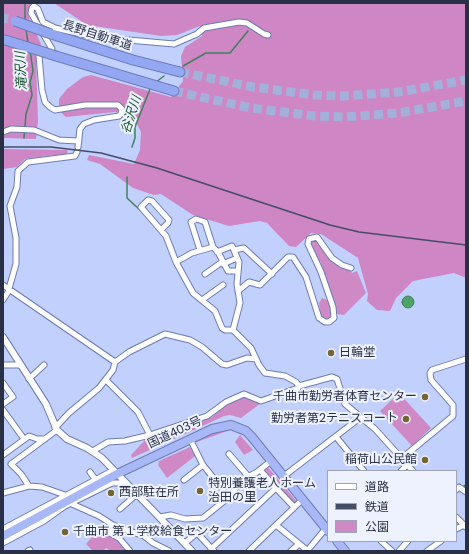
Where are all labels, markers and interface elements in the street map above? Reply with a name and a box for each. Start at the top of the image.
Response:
street label: 長野自動車道 [61,18,133,54]
water label: 滝沢川 [13,51,31,91]
water label: 谷沢川 [119,94,145,136]
place label: 日輪堂 [339,346,375,360]
marker: 日輪堂 [326,348,336,358]
place label: 千曲市勤労者体育センター [273,390,417,404]
marker: 千曲市勤労者体育センター [420,392,430,402]
place label: 勤労者第2テニスコート [271,412,398,426]
street label: 国道403号 [146,414,204,452]
marker: 勤労者第2テニスコート [401,414,411,424]
place label: 稲荷山公民館 [345,453,417,467]
marker: 稲荷山公民館 [420,455,430,465]
legend [327,470,457,542]
place label: 特別養護老人ホーム 治田の里 [208,477,316,505]
text: 道路 [365,478,389,495]
place label: 西部駐在所 [119,486,179,500]
marker: 特別養護老人ホーム 治田の里 [195,486,205,496]
marker: 西部駐在所 [106,488,116,498]
text: 鉄道 [365,498,389,515]
text: 公園 [365,518,389,535]
place label: 千曲市 第１学校給食センター [73,525,232,539]
marker: 千曲市 第１学校給食センター [60,527,70,537]

